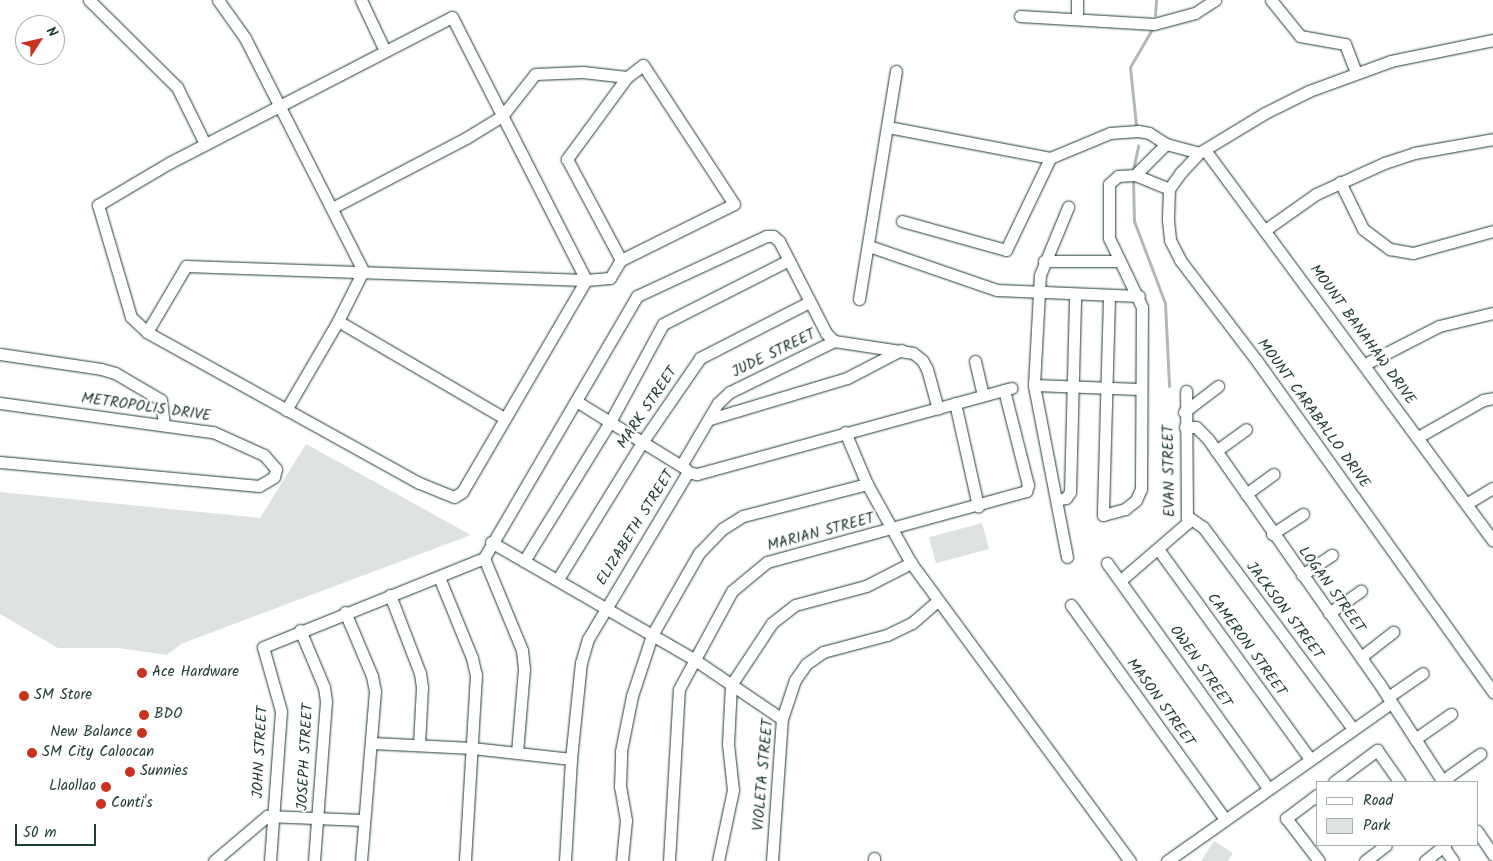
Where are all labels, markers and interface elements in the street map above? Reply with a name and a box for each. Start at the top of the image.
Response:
north arrow [15,15,65,65]
text: N [40,22,63,42]
street label: MOUNT BANAHAW DRIVE [1305,261,1419,409]
street label: JUDE STREET [729,326,819,382]
street label: MOUNT CARABALLO DRIVE [1253,336,1373,492]
street label: MARK STREET [614,364,682,452]
street label: METROPOLIS DRIVE [80,390,212,426]
street label: EVAN STREET [1160,425,1180,517]
street label: ELIZABETH STREET [593,467,679,589]
street label: MARIAN STREET [766,510,876,556]
street label: LOGAN STREET [1294,543,1368,637]
street label: JACKSON STREET [1241,559,1327,663]
street label: CAMERON STREET [1203,590,1289,700]
street label: OWEN STREET [1165,622,1235,712]
street label: MASON STREET [1122,655,1198,751]
place label: Ace Hardware [152,664,239,682]
marker: Ace Hardware [136,667,148,679]
place label: SM Store [34,687,92,705]
marker: SM Store [18,690,30,702]
street label: JOSEPH STREET [294,703,318,811]
street label: JOHN STREET [250,705,272,799]
place label: BDO [154,706,182,724]
marker: BDO [138,709,150,721]
street label: VIOLETA STREET [750,718,778,832]
place label: New Balance [50,724,132,742]
marker: New Balance [136,727,148,739]
place label: SM City Caloocan [42,744,154,762]
marker: SM City Caloocan [26,747,38,759]
place label: Sunnies [140,763,188,781]
marker: Sunnies [124,766,136,778]
place label: Llaollao [49,778,96,796]
marker: Llaollao [100,781,112,793]
legend [1316,781,1478,846]
text: Road [1363,789,1393,813]
place label: Conti's [111,795,153,813]
marker: Conti's [95,798,107,810]
scale bar [18,814,99,846]
text: Park [1363,814,1390,838]
text: 50 m [23,821,57,845]

